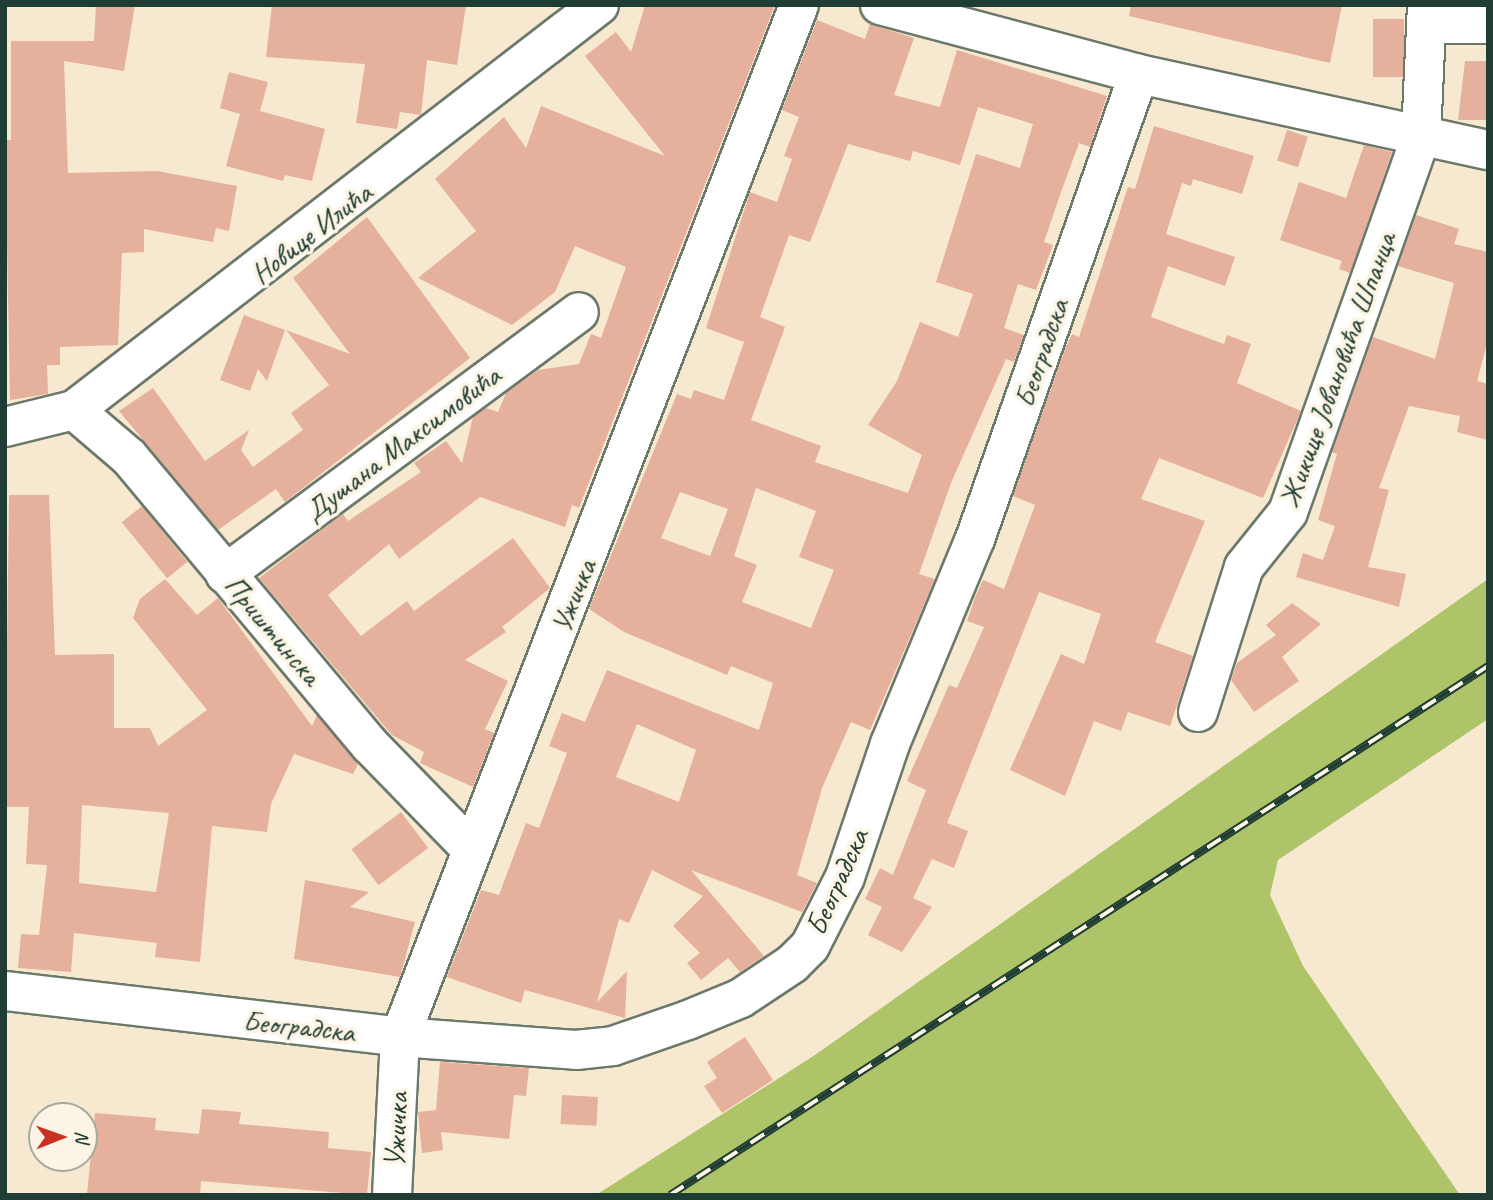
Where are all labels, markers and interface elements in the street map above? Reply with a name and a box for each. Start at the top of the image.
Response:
street label: Новице Илића [243,174,379,292]
street label: Жикице Јовановића Шпанца [1270,227,1404,513]
street label: Београдска [1006,294,1076,412]
street label: Душана Максимовића [298,358,506,528]
street label: Ужичка [542,554,604,638]
street label: Приштинска [217,568,329,692]
street label: Београдска [798,823,876,941]
street label: Београдска [241,1002,357,1050]
street label: Ужичка [376,1092,416,1168]
north arrow [28,1102,98,1172]
text: N [70,1131,94,1143]

